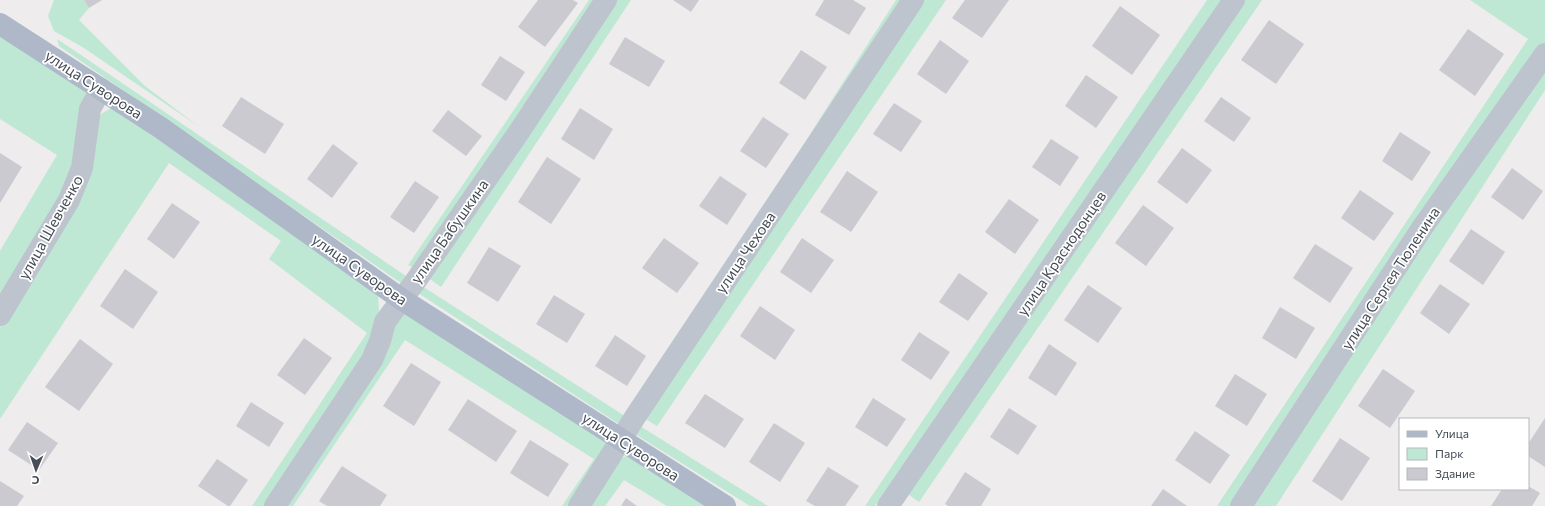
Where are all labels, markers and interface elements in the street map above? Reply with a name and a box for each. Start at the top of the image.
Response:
street label: улица Суворова [42,46,146,122]
street label: улица Шевченко [14,172,86,282]
street label: улица Бабушкина [406,175,492,287]
street label: улица Краснодонцев [1013,187,1109,319]
street label: улица Сергея Тюленина [1337,203,1443,353]
street label: улица Чехова [711,208,779,296]
street label: улица Суворова [309,229,411,309]
street label: улица Суворова [579,408,683,484]
legend [1399,418,1529,490]
text: Улица [1435,426,1469,440]
text: Парк [1435,446,1464,460]
north arrow [16,450,56,490]
text: Здание [1435,466,1475,480]
text: С [31,474,40,487]

